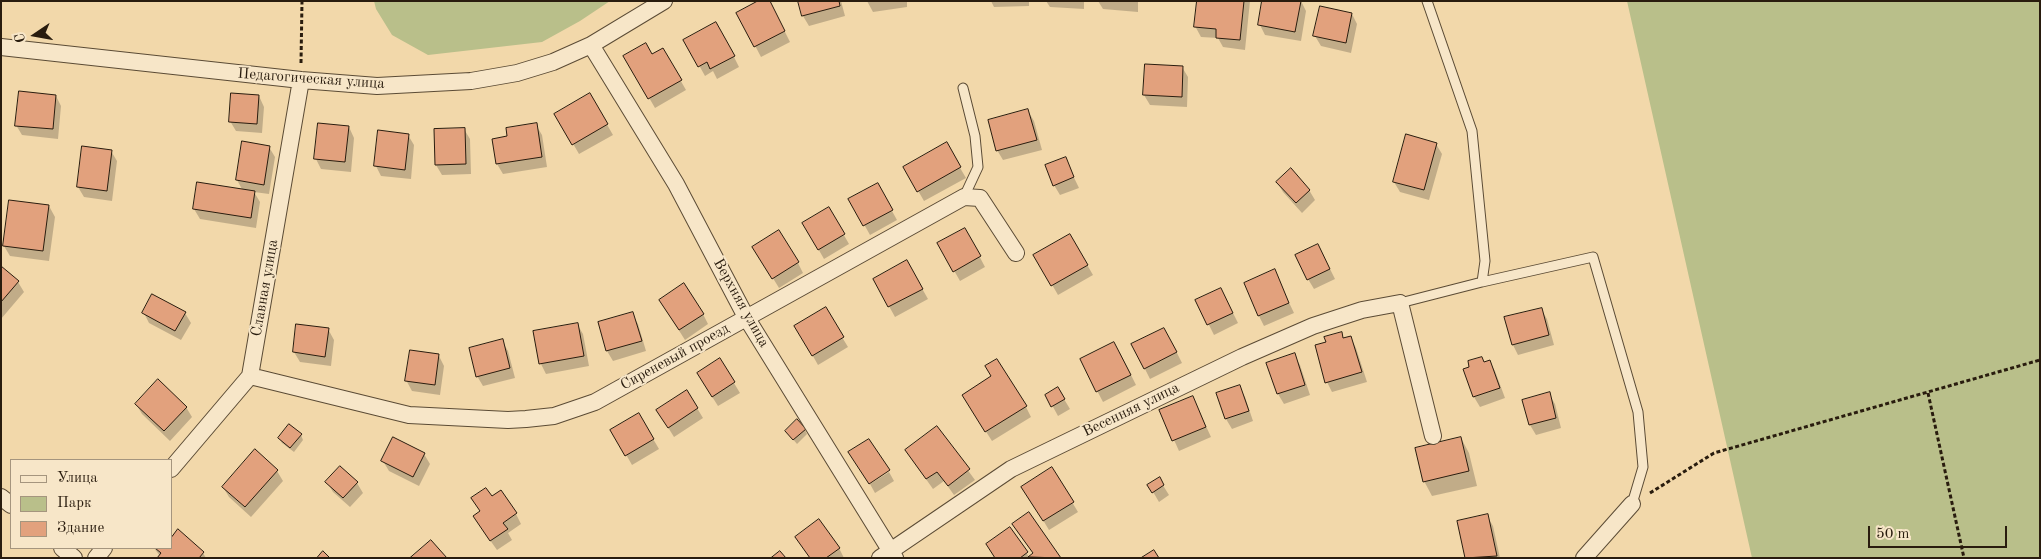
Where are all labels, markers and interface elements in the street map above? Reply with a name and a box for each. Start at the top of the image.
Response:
north arrow [10,10,60,60]
text: С [13,32,28,44]
street label: Педагогическая улица [237,65,385,93]
street label: Славная улица [248,238,282,338]
street label: Верхняя улица [709,255,773,351]
street label: Сиреневый проезд [618,320,732,394]
street label: Весенняя улица [1080,379,1182,441]
legend [10,459,172,549]
text: Улица [57,471,98,486]
text: Парк [57,496,92,511]
scale bar [1871,516,2010,548]
text: Здание [57,521,104,536]
text: 50 m [1876,527,1910,542]

